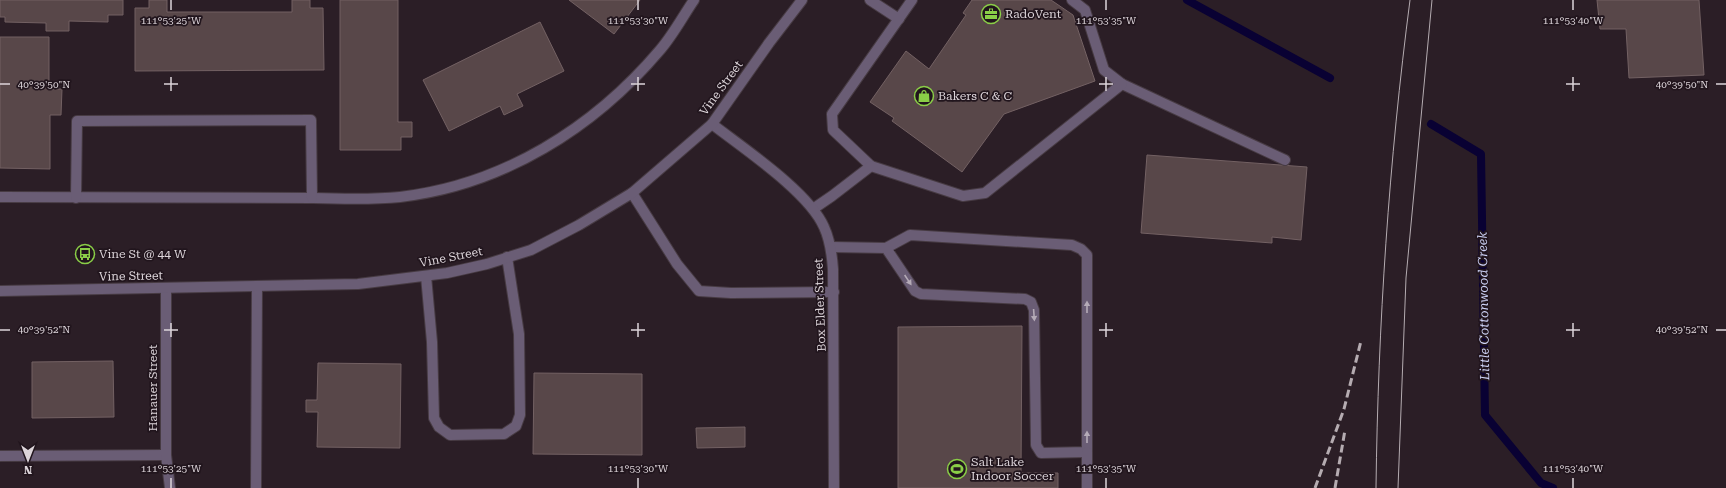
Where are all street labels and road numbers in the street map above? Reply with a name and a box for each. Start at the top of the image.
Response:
street label: Vine Street [697,58,746,118]
street label: Vine Street [418,244,484,270]
street label: Box Elder Street [811,258,829,352]
street label: Vine Street [99,268,164,284]
street label: Hanauer Street [146,344,160,432]

